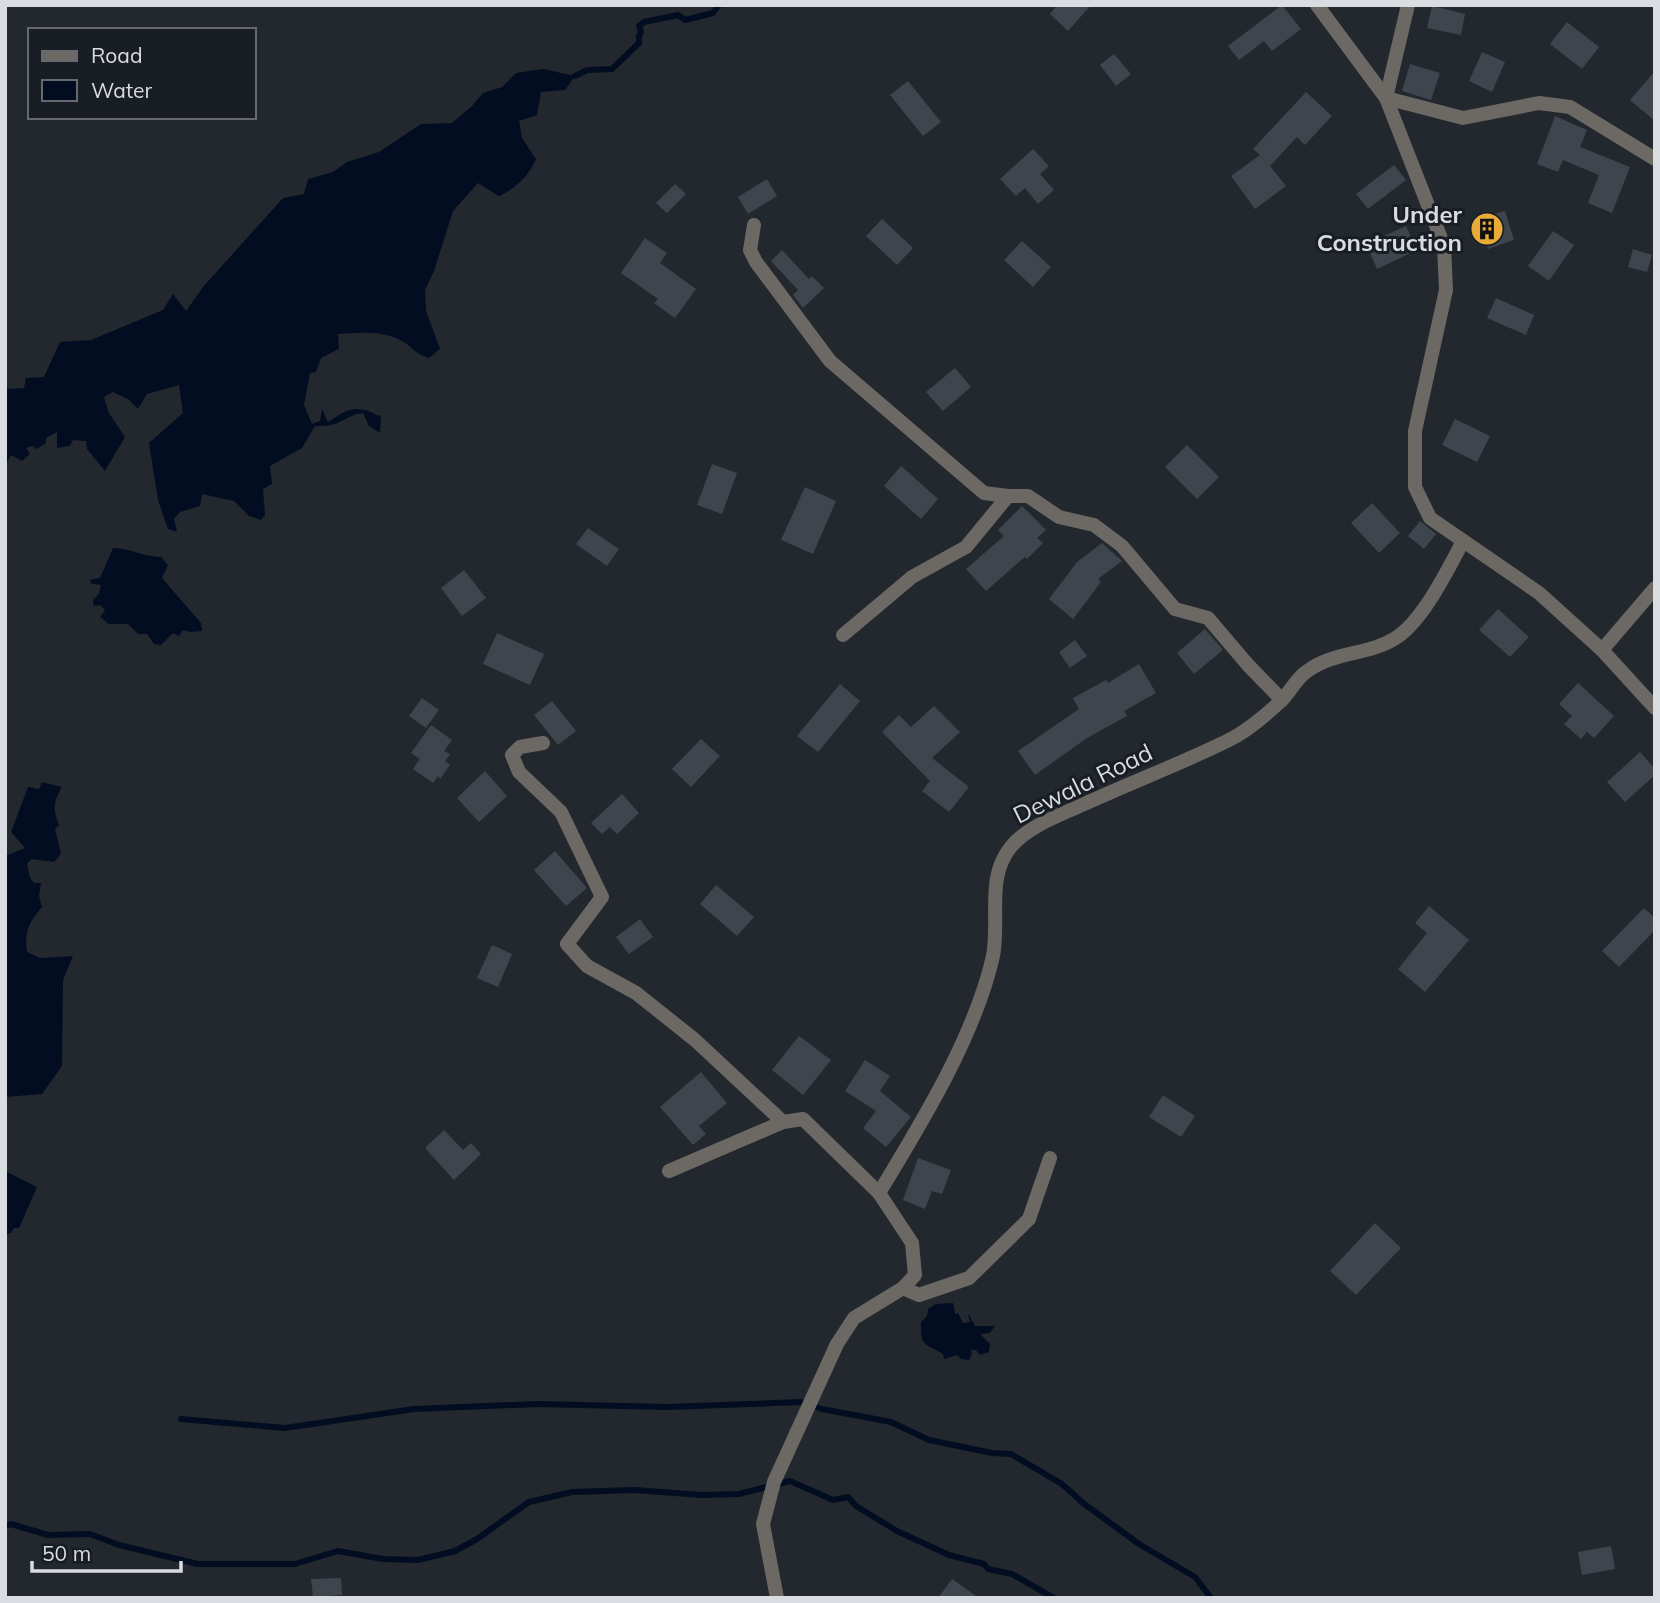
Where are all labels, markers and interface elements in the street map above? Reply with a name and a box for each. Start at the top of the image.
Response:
legend [28,28,256,119]
text: Road [91,42,142,68]
text: Water [91,77,152,103]
place label: Under Construction [1317,199,1463,257]
building icon: Under Construction [1468,210,1506,248]
street label: Dewala Road [1008,737,1157,830]
scale bar [32,1530,180,1574]
text: 50 m [42,1540,91,1566]

